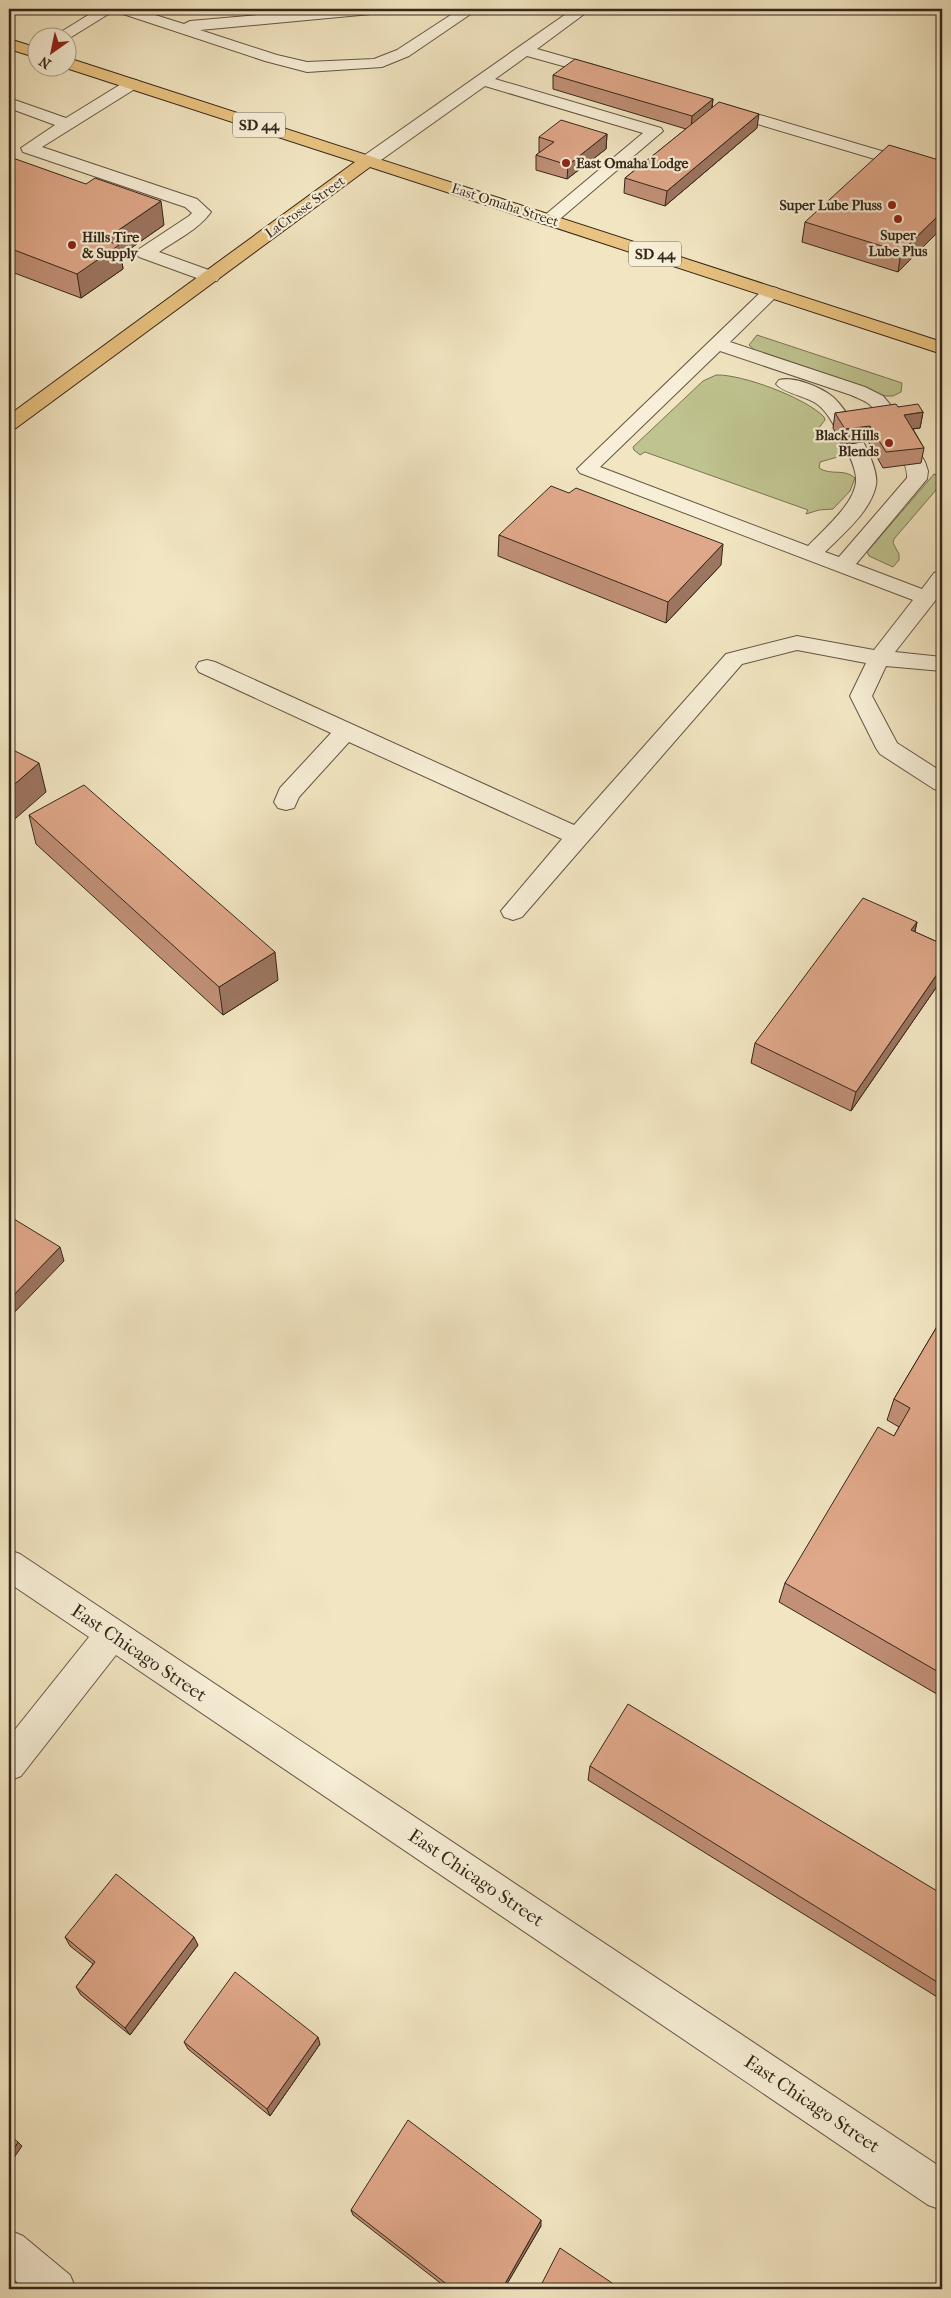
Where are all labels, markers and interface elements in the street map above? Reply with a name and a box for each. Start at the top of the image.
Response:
north arrow [28,28,78,78]
text: N [36,52,54,73]
road number: SD 44 [233,112,285,138]
place label: East Omaha Lodge [576,155,688,172]
marker: East Omaha Lodge [560,157,572,169]
street label: LaCrosse Street [262,172,348,242]
street label: East Omaha Street [449,180,561,230]
place label: Super Lube Pluss [779,197,883,214]
marker: Super Lube Pluss [886,199,898,211]
marker: Super Lube Plus [892,213,904,225]
place label: Super Lube Plus [869,227,928,260]
place label: Hills Tire & Supply [82,229,139,262]
marker: Hills Tire & Supply [66,239,78,251]
road number: SD 44 [629,242,681,266]
place label: Black Hills Blends [815,427,880,460]
marker: Black Hills Blends [883,437,895,449]
street label: East Chicago Street [67,1600,211,1707]
street label: East Chicago Street [404,1825,548,1932]
street label: East Chicago Street [740,2051,884,2158]

